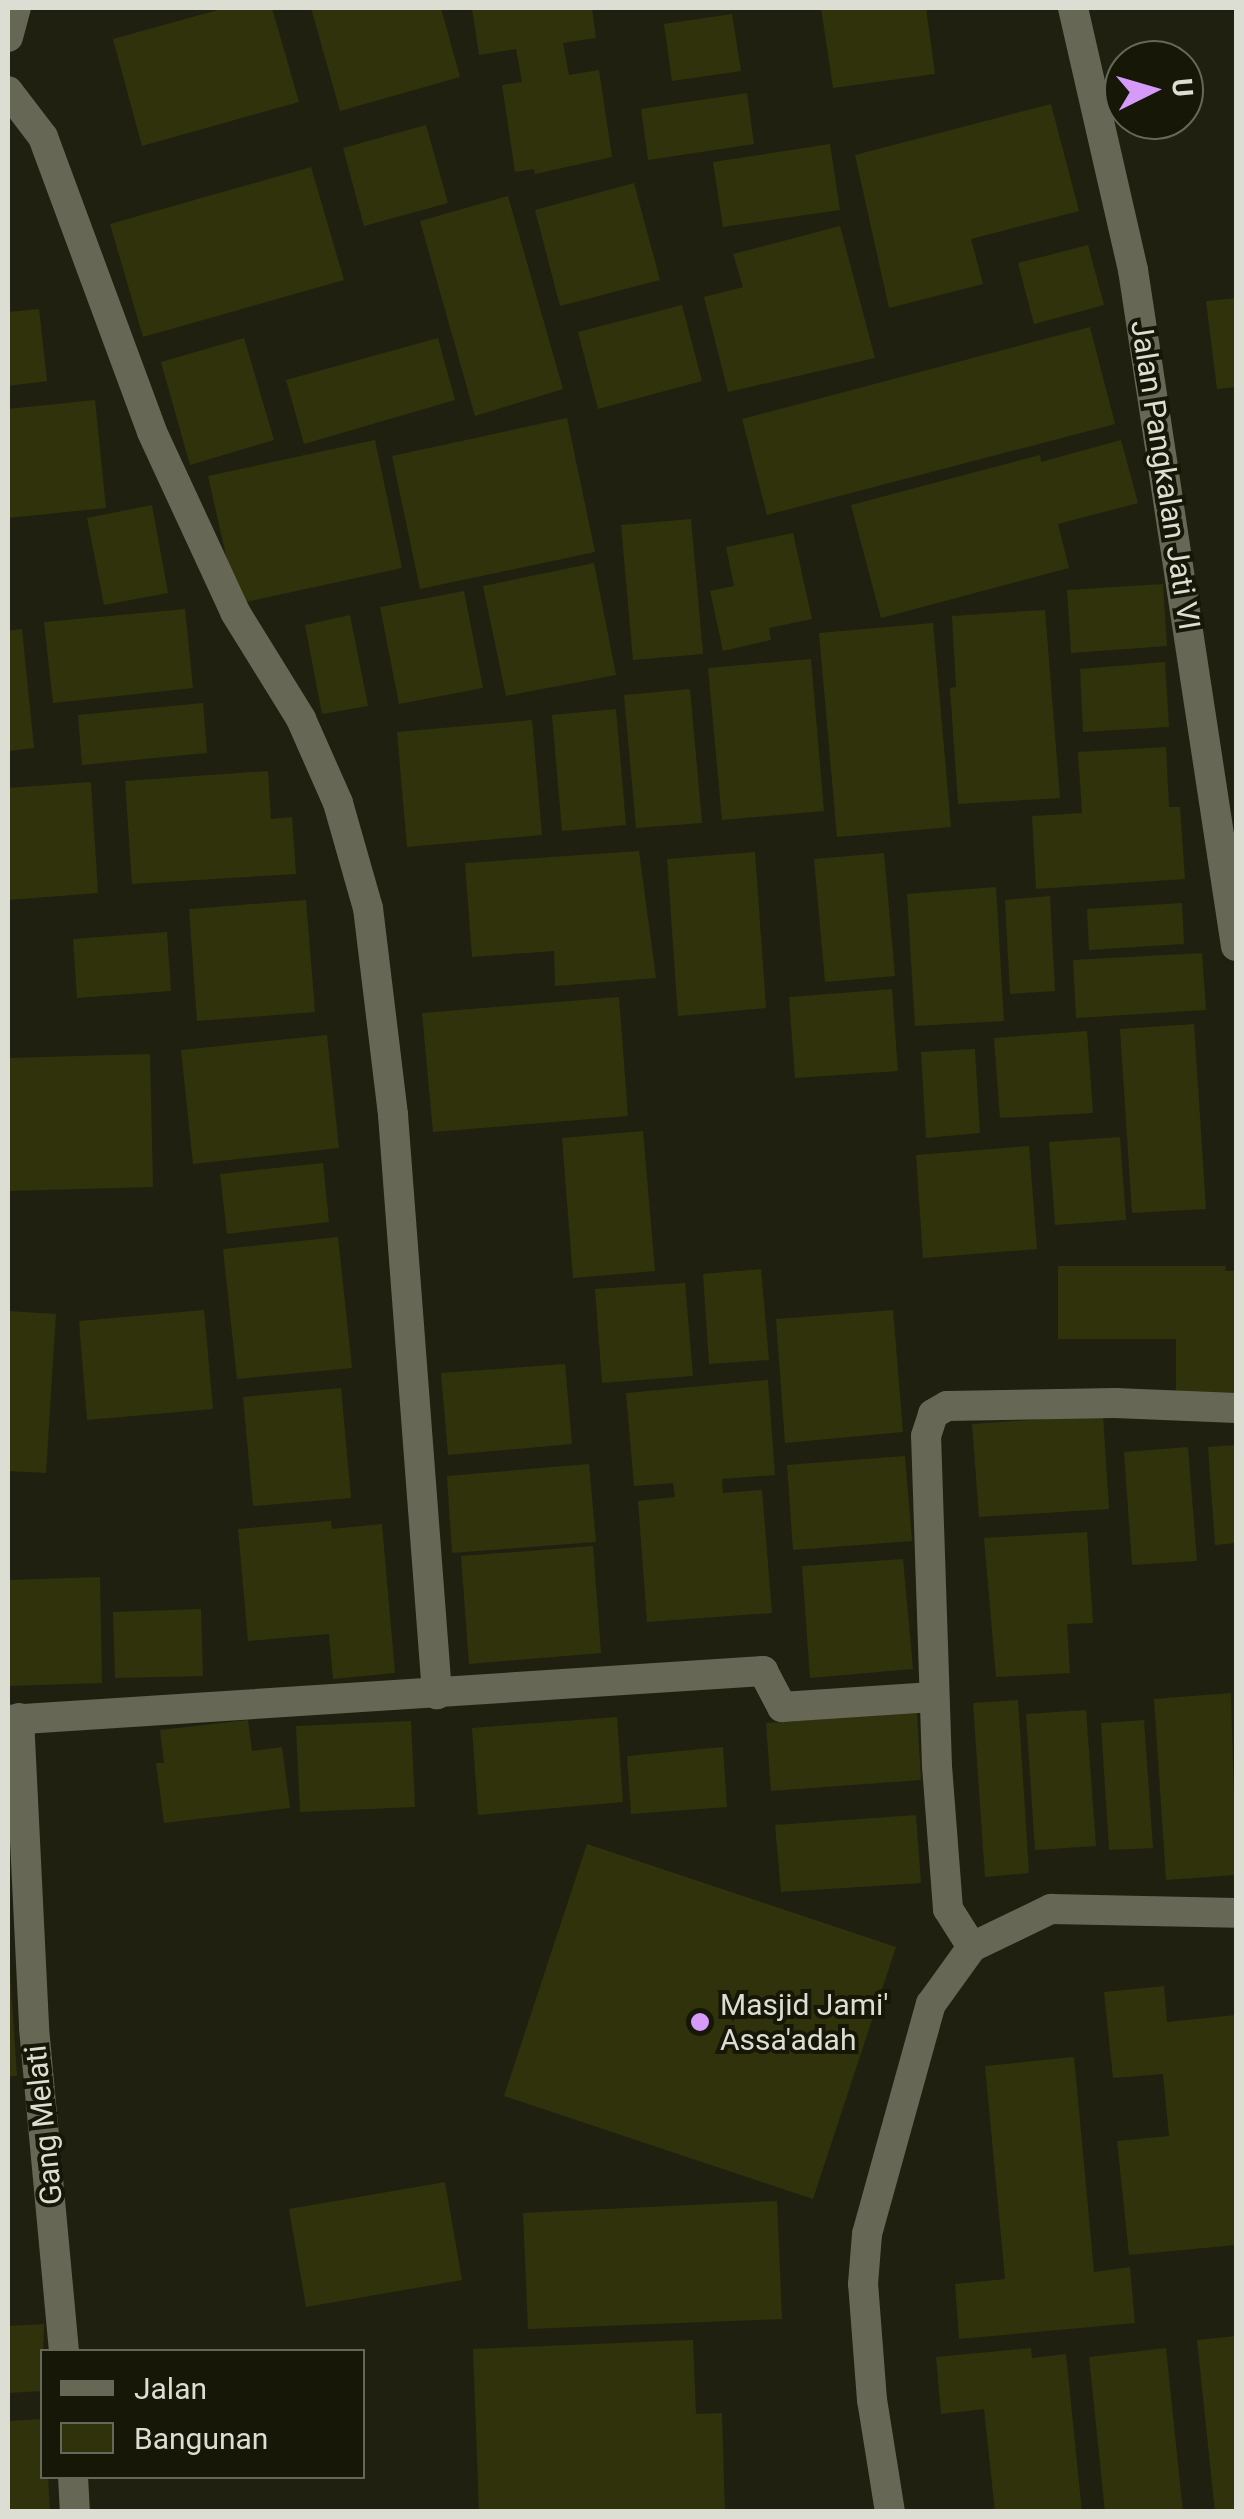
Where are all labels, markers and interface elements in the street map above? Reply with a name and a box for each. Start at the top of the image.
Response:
north arrow [1104,40,1204,140]
text: U [1165,77,1200,98]
street label: Jalan Pangkalan Jati VI [1123,318,1207,632]
place label: Masjid Jami' Assa'adah [720,1987,889,2058]
marker: Masjid Jami' Assa'adah [689,2011,711,2033]
street label: Gang Melati [18,2043,70,2207]
legend [40,2349,365,2479]
text: Jalan [134,2371,207,2406]
text: Bangunan [134,2421,268,2456]

